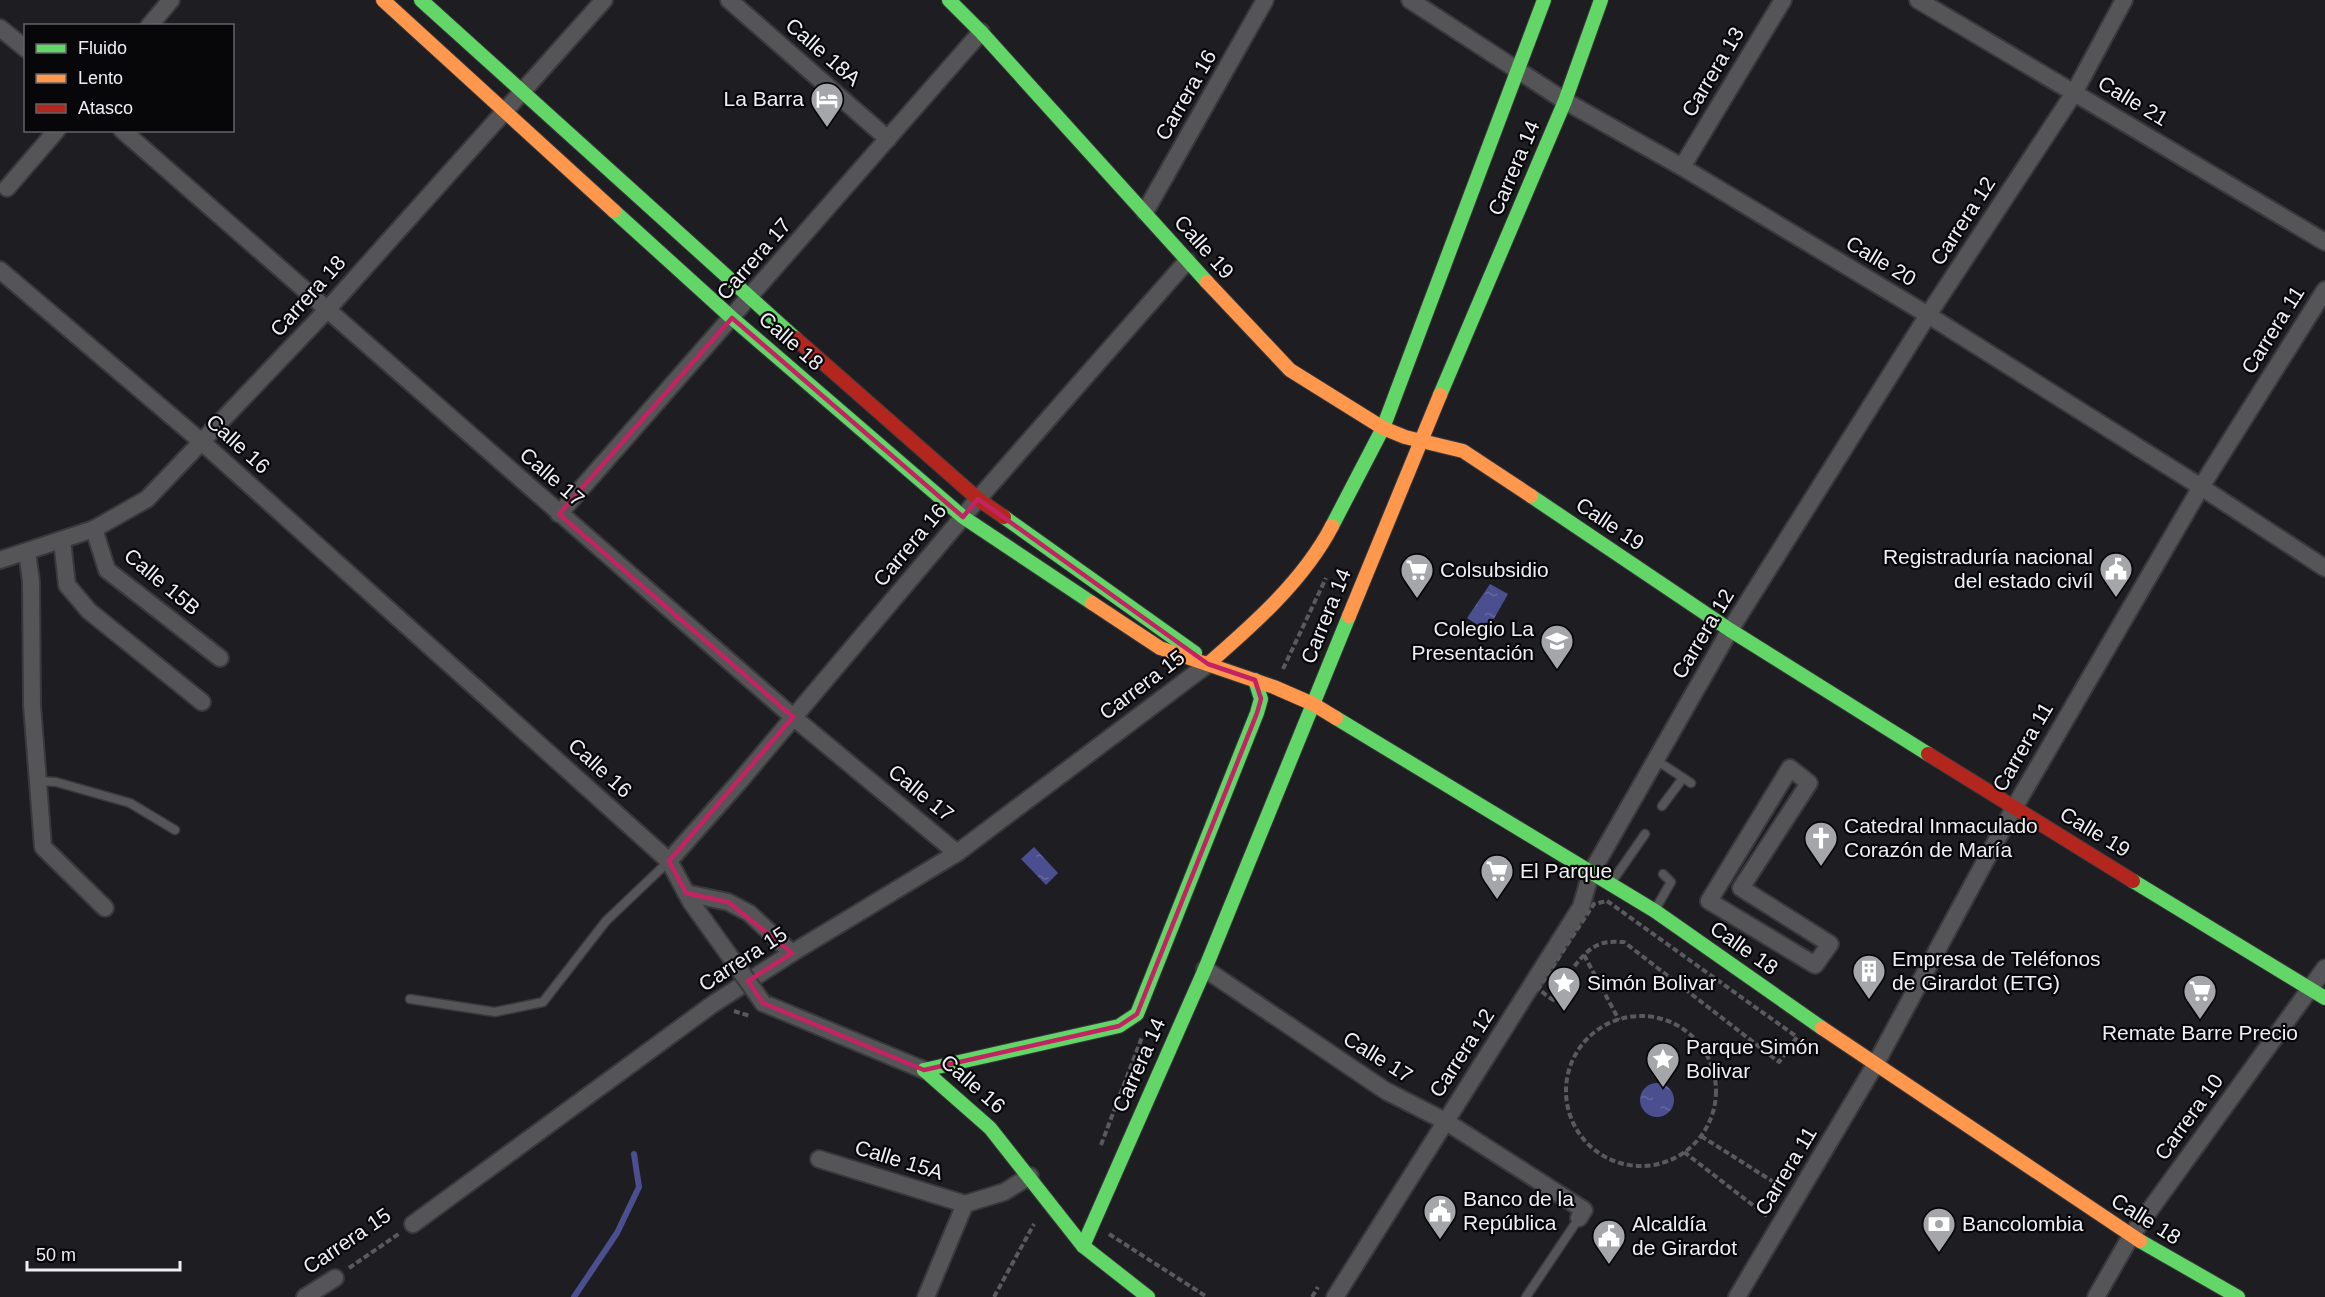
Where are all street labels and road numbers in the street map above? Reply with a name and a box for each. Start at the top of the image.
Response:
street label: Calle 18A [781,13,865,90]
street label: Carrera 13 [1677,23,1748,121]
street label: Carrera 16 [1151,46,1221,144]
street label: Calle 21 [2094,71,2172,130]
street label: Carrera 14 [1483,117,1544,219]
street label: Carrera 12 [1926,172,2000,269]
street label: Calle 19 [1170,210,1239,283]
street label: Carrera 17 [712,213,795,304]
street label: Calle 20 [1842,231,1920,290]
street label: Carrera 18 [265,251,350,341]
street label: Carrera 11 [2237,282,2309,378]
street label: Calle 18 [755,307,828,375]
street label: Calle 16 [202,409,275,478]
street label: Calle 17 [516,443,589,511]
street label: Calle 19 [1572,493,1649,555]
street label: Carrera 16 [869,499,951,591]
street label: Calle 15B [120,544,205,620]
street label: Carrera 14 [1296,565,1355,667]
street label: Carrera 12 [1667,585,1738,683]
street label: Carrera 15 [1095,645,1189,724]
street label: Carrera 11 [1988,698,2057,795]
street label: Calle 16 [564,733,637,802]
street label: Calle 17 [884,759,958,826]
street label: Calle 19 [2056,802,2134,861]
street label: Calle 18 [1706,916,1782,979]
street label: Carrera 15 [694,922,791,996]
street label: Carrera 12 [1425,1004,1499,1101]
street label: Carrera 14 [1108,1014,1170,1115]
street label: Calle 17 [1339,1026,1417,1087]
street label: Calle 16 [937,1050,1010,1118]
street label: Carrera 10 [2150,1069,2227,1164]
street label: Carrera 11 [1750,1122,1821,1219]
street label: Calle 15A [852,1135,946,1184]
street label: Calle 18 [2107,1188,2185,1249]
street label: Carrera 15 [299,1203,395,1278]

